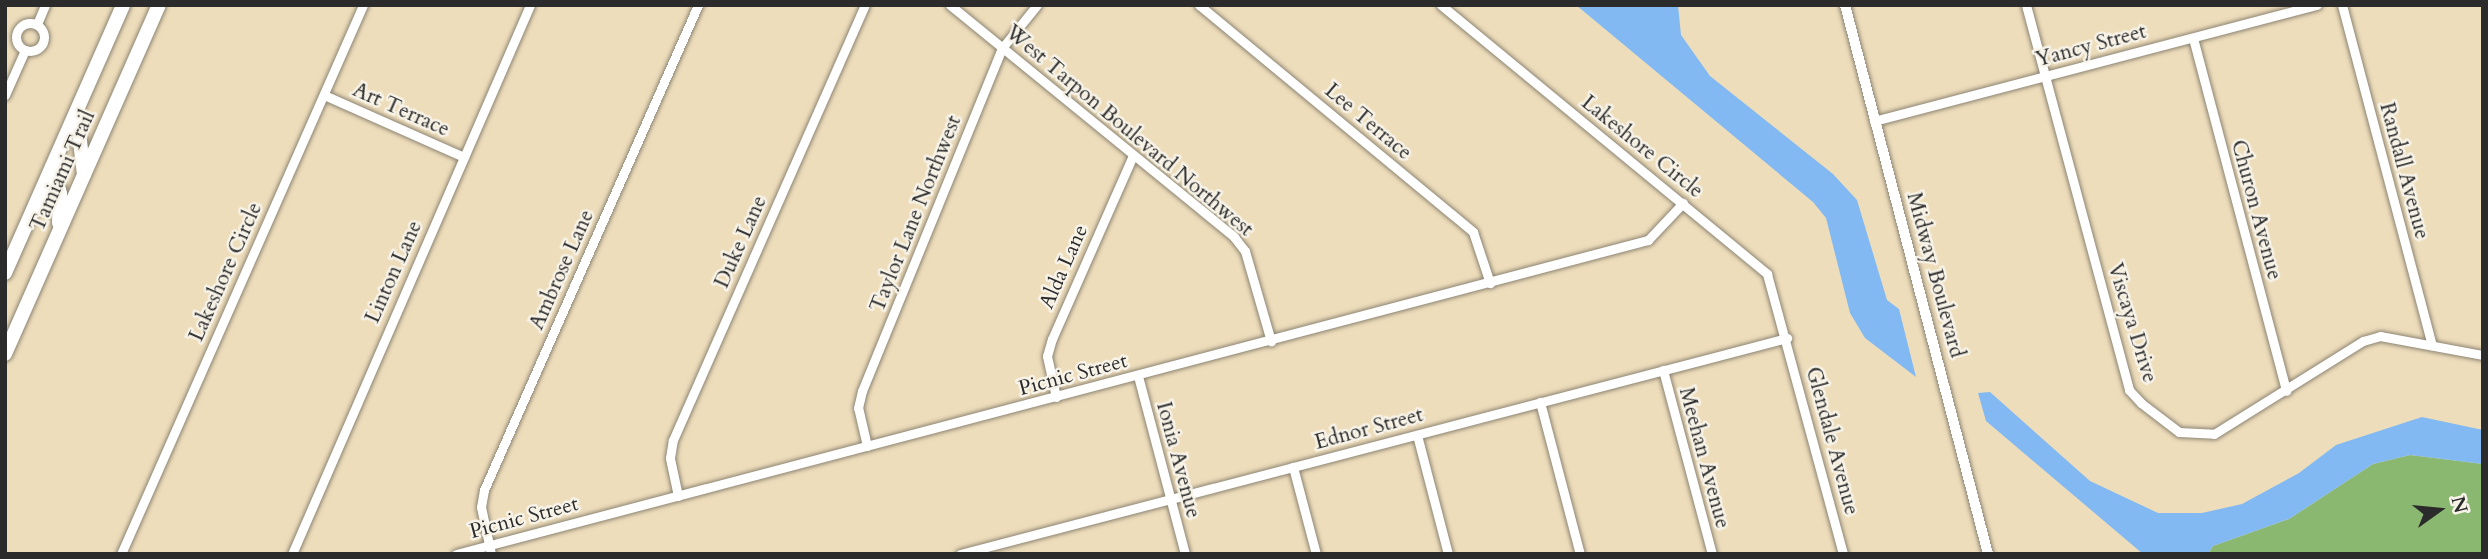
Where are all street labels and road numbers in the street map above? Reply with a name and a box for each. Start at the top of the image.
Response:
street label: Yancy Street [2033,19,2149,73]
street label: West Tarpon Boulevard Northwest [1000,20,1258,242]
street label: Art Terrace [349,77,453,143]
street label: Lee Terrace [1319,78,1417,166]
street label: Lakeshore Circle [1576,90,1708,204]
street label: Randall Avenue [2374,100,2434,242]
street label: Tamiami Trail [25,107,101,235]
street label: Taylor Lane Northwest [865,112,967,316]
street label: Churon Avenue [2225,137,2287,283]
street label: Midway Boulevard [1901,190,1969,360]
street label: Duke Lane [710,192,772,292]
street label: Lakeshore Circle [184,199,268,345]
street label: Ambrose Lane [524,206,600,334]
street label: Linton Lane [360,217,428,327]
street label: Alda Lane [1034,221,1094,313]
street label: Viscaya Drive [2102,260,2162,386]
street label: Picnic Street [1016,348,1130,402]
street label: Glendale Avenue [1800,364,1864,518]
street label: Meehan Avenue [1673,385,1735,531]
street label: Ionia Avenue [1150,399,1206,521]
street label: Ednor Street [1312,402,1426,456]
street label: Picnic Street [467,491,581,545]

